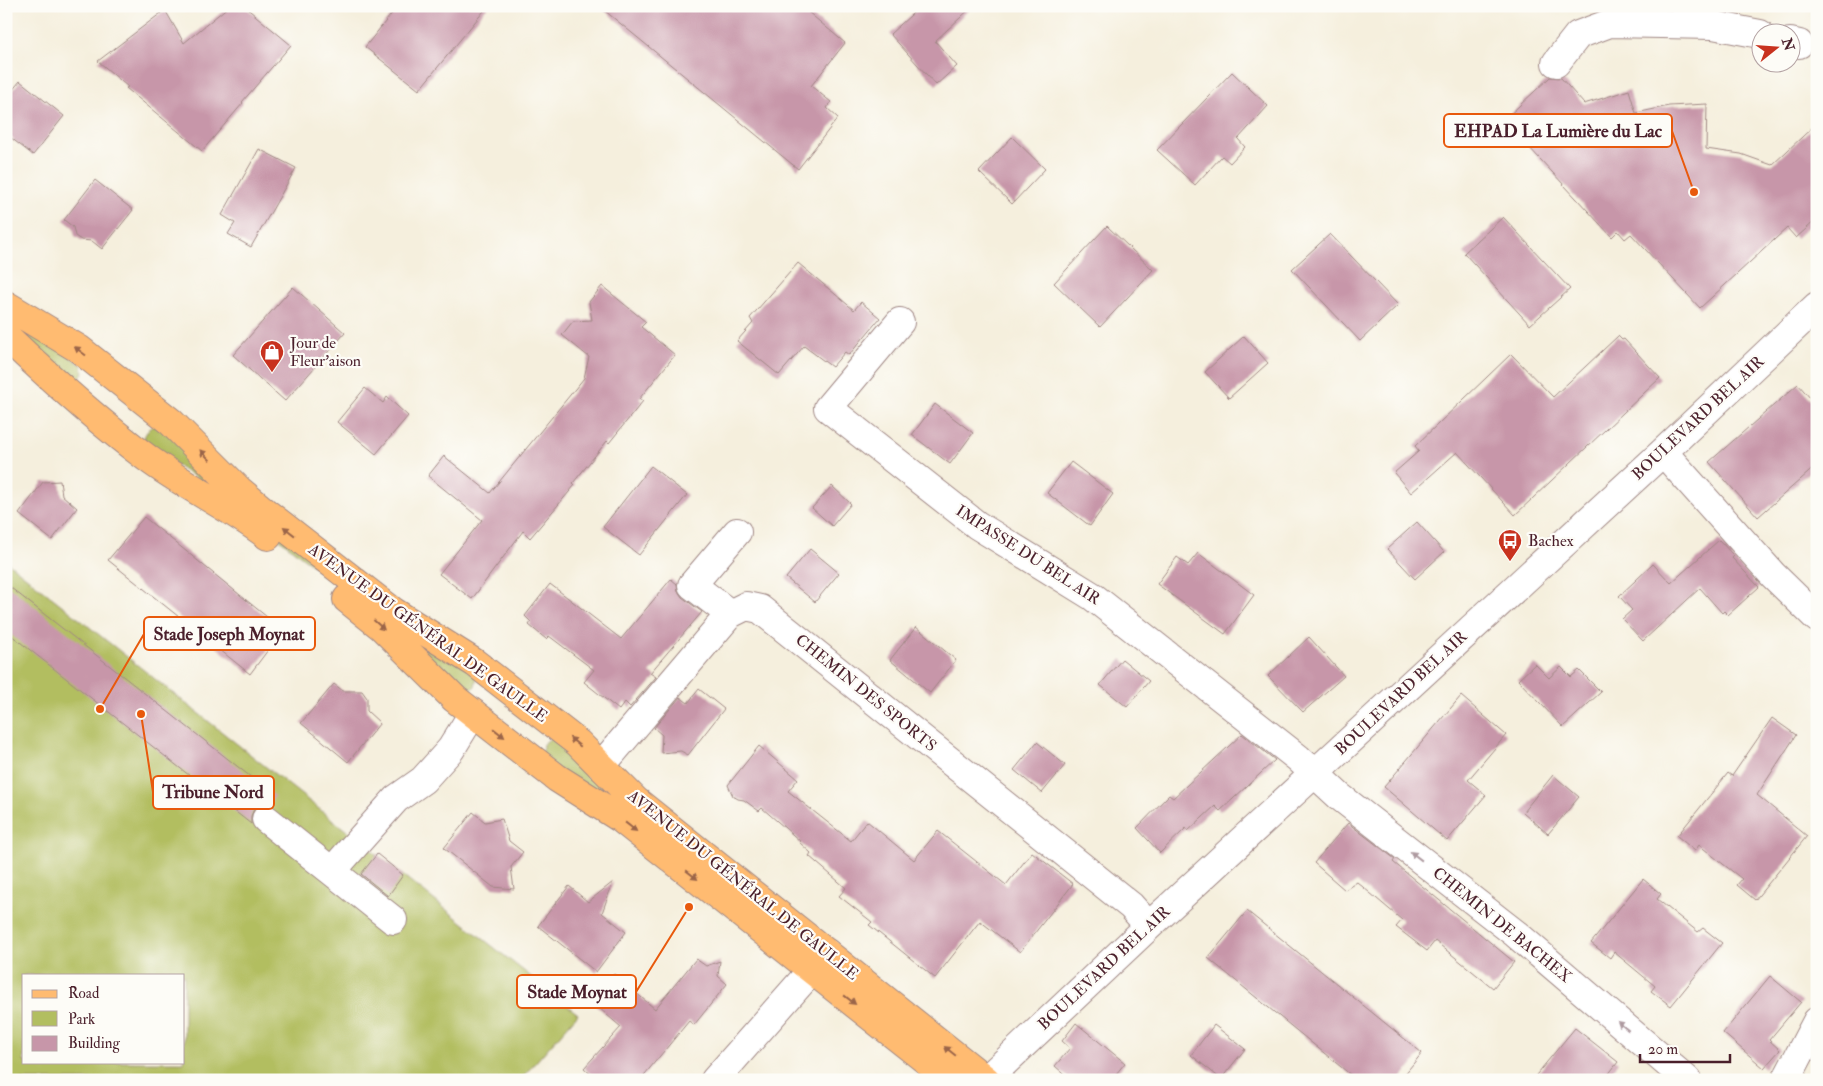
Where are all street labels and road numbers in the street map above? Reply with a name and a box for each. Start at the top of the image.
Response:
street label: BOULEVARD BEL AIR [1628,351,1769,484]
street label: IMPASSE DU BEL AIR [952,501,1104,610]
street label: AVENUE DU GÉNÉRAL DE GAULLE [304,538,552,727]
street label: BOULEVARD BEL AIR [1331,626,1472,759]
street label: CHEMIN DES SPORTS [791,630,941,756]
street label: AVENUE DU GÉNÉRAL DE GAULLE [623,784,863,984]
street label: CHEMIN DE BACHEX [1429,863,1576,988]
street label: BOULEVARD BEL AIR [1034,901,1175,1034]

